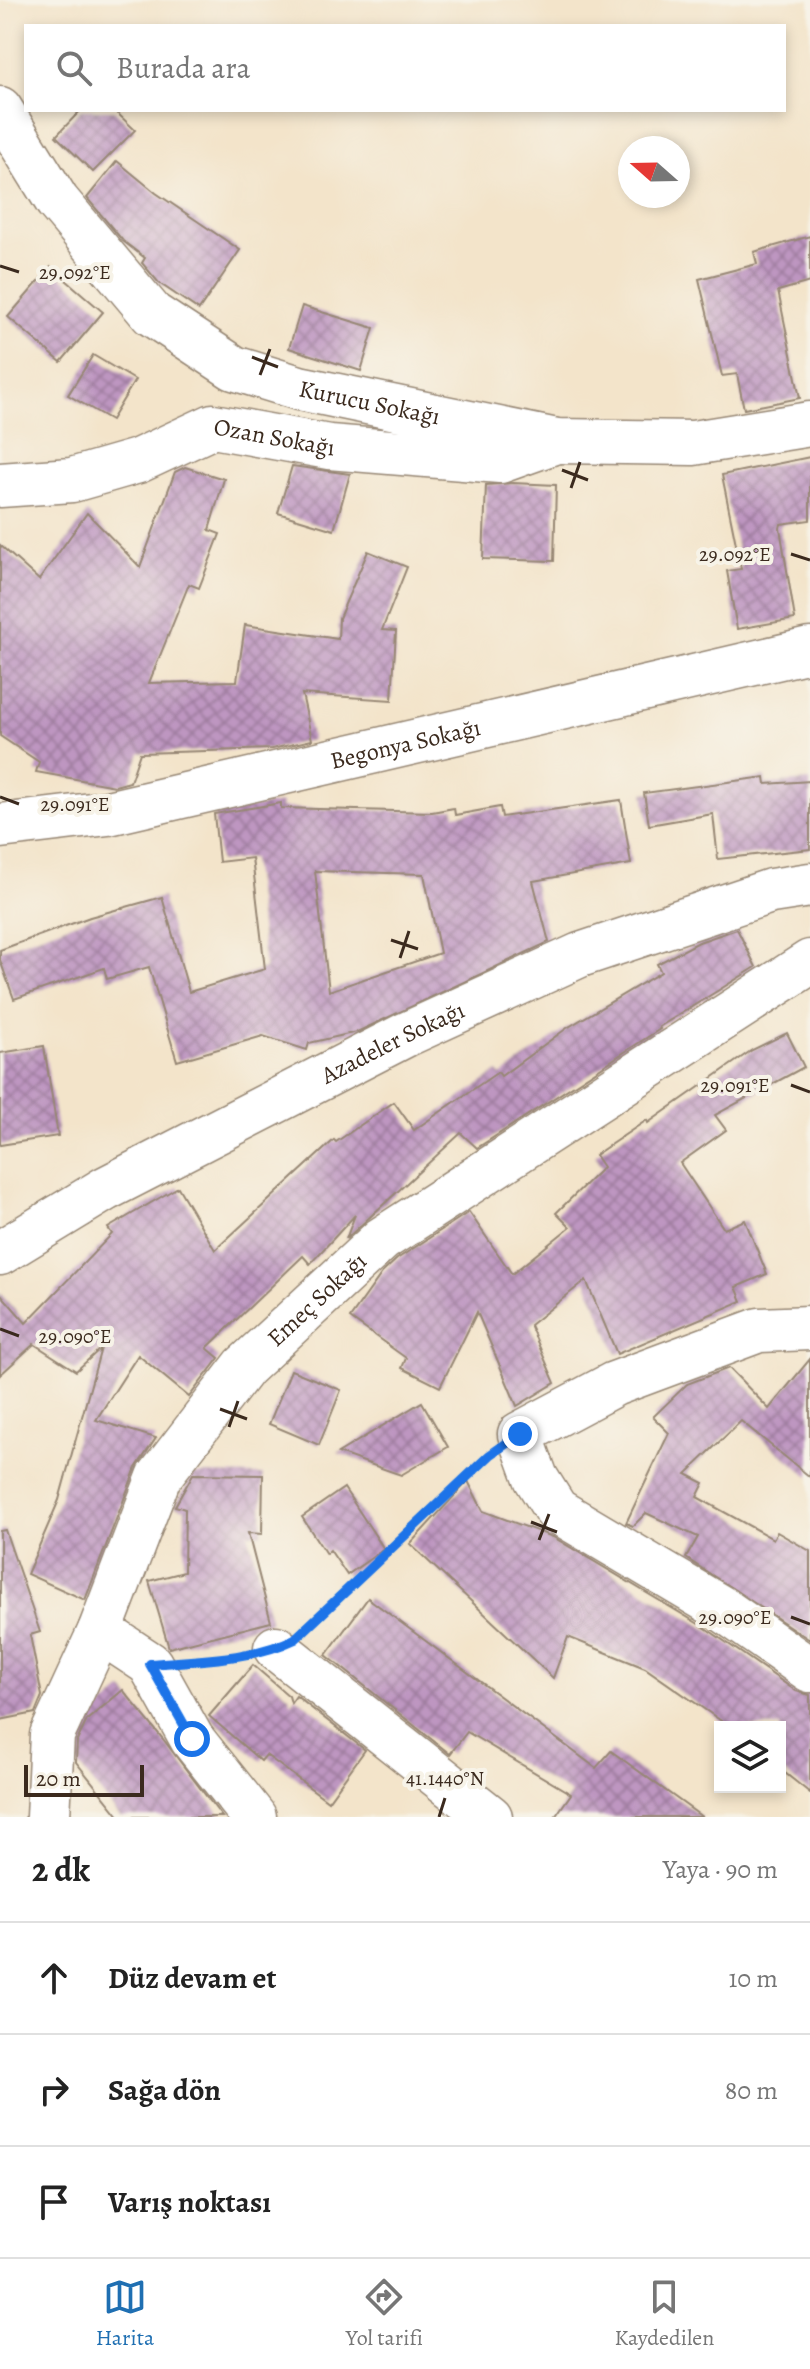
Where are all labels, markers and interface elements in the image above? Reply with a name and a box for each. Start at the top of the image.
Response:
search box [24,24,786,112]
icon: search [52,46,96,90]
text: Burada ara [116,48,251,88]
north arrow [618,136,690,208]
text: 29.092°E [39,259,111,286]
street label: Kurucu Sokağı [296,372,443,433]
street label: Ozan Sokağı [211,410,336,463]
text: 29.092°E [699,541,771,568]
street label: Begonya Sokağı [327,711,484,777]
text: 29.091°E [40,791,110,818]
street label: Azadeler Sokağı [315,994,470,1092]
text: 29.091°E [700,1072,770,1099]
street label: Emeç Sokağı [260,1245,374,1354]
text: 29.090°E [39,1323,111,1350]
route end [502,1416,538,1452]
text: 29.090°E [699,1604,771,1631]
route start [174,1721,210,1757]
map controls [714,1721,786,1793]
button: layers [714,1721,786,1793]
scale bar [24,1761,144,1797]
text: 20 m [36,1764,81,1794]
text: 41.1440°N [406,1765,484,1792]
text: 2 dk [32,1846,90,1893]
text: Yaya · 90 m [663,1852,778,1887]
icon: ahead [32,1956,76,2000]
text: Düz devam et [108,1958,276,1998]
text: 10 m [728,1961,778,1996]
icon: right [32,2068,76,2112]
text: Sağa dön [108,2070,221,2110]
text: 80 m [725,2073,778,2108]
icon: arrive [32,2180,76,2224]
text: Varış noktası [108,2182,271,2222]
tab: Harita [96,2275,154,2353]
tab: Yol tarifi [346,2275,423,2353]
tab: Kaydedilen [614,2275,714,2353]

